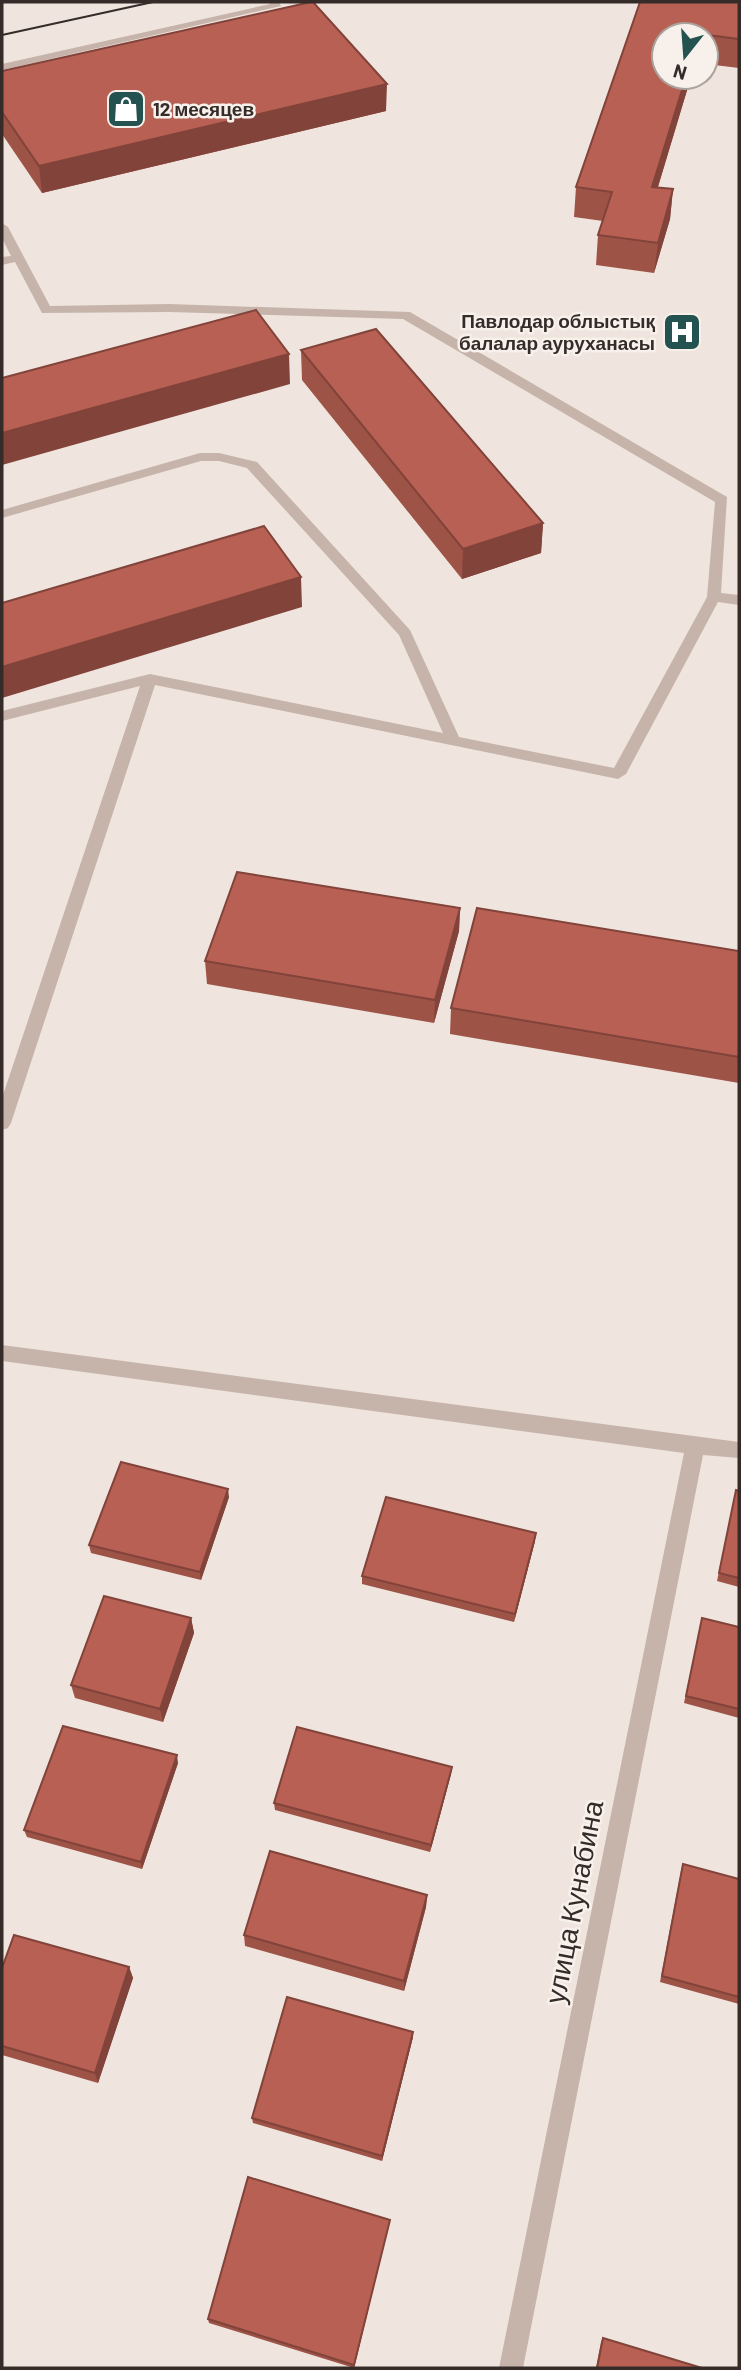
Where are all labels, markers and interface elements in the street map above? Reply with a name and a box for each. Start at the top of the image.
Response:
north arrow [650,21,720,91]
text: N [670,60,689,86]
shop icon: 12 месяцев [105,88,147,130]
place label: 12 месяцев [153,97,254,120]
place label: Павлодар облыстық балалар ауруханасы [459,309,655,354]
hospital icon: Павлодар облыстық балалар ауруханасы [661,311,703,353]
street label: улица Кунабина [537,1797,610,2006]

